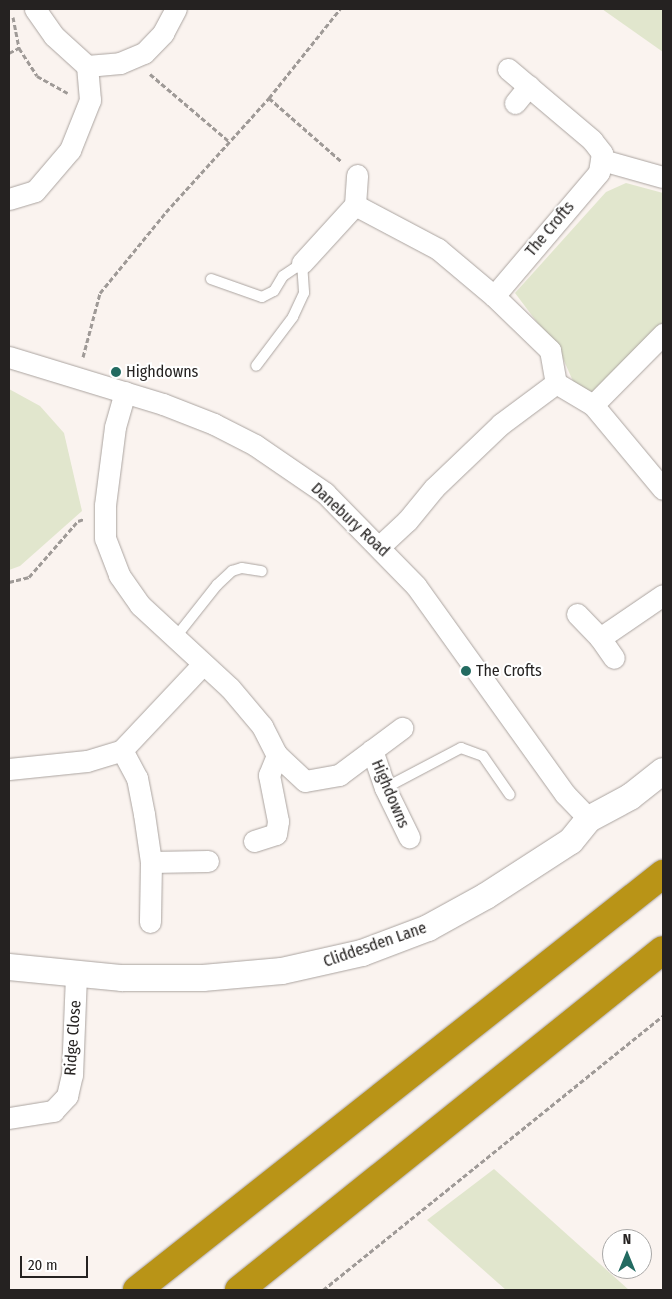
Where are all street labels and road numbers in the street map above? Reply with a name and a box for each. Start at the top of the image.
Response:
street label: The Crofts [521,198,579,260]
street label: Danebury Road [307,479,393,561]
street label: Highdowns [367,757,413,831]
street label: Cliddesden Lane [321,918,429,972]
street label: Ridge Close [61,1000,85,1076]

